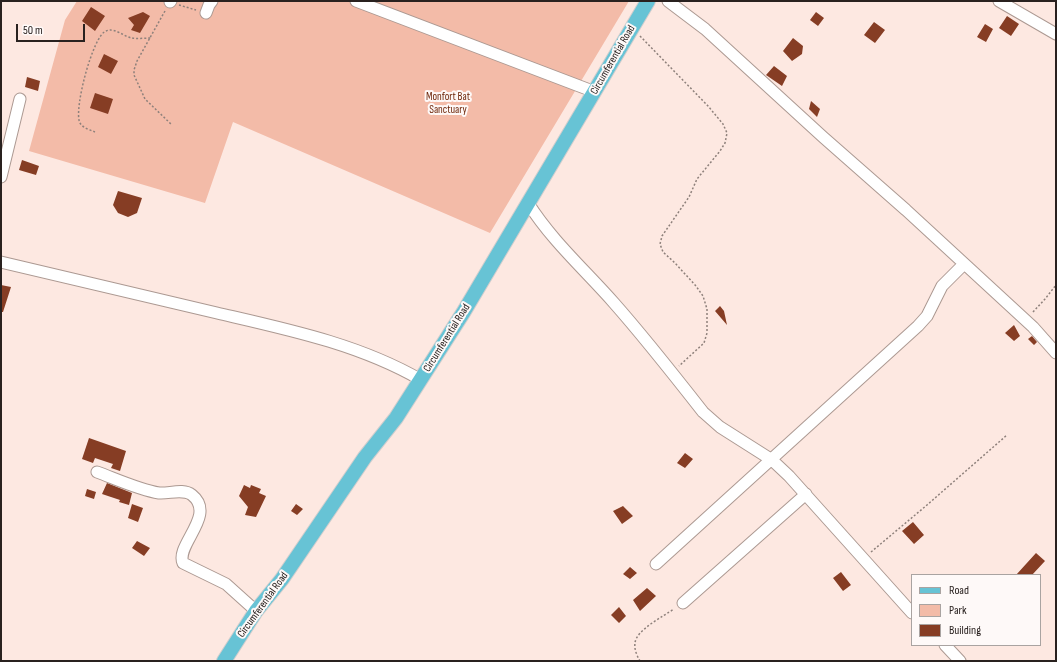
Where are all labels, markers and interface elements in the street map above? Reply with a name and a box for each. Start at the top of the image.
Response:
scale bar [18,16,87,42]
text: 50 m [23,23,43,38]
street label: Circumferential Road [588,23,638,97]
park label: Monfort Bat Sanctuary [426,90,470,116]
street label: Circumferential Road [421,302,473,374]
street label: Circumferential Road [235,570,291,640]
legend [911,574,1041,646]
text: Road [949,583,969,598]
text: Park [949,603,967,618]
text: Building [949,623,981,638]

